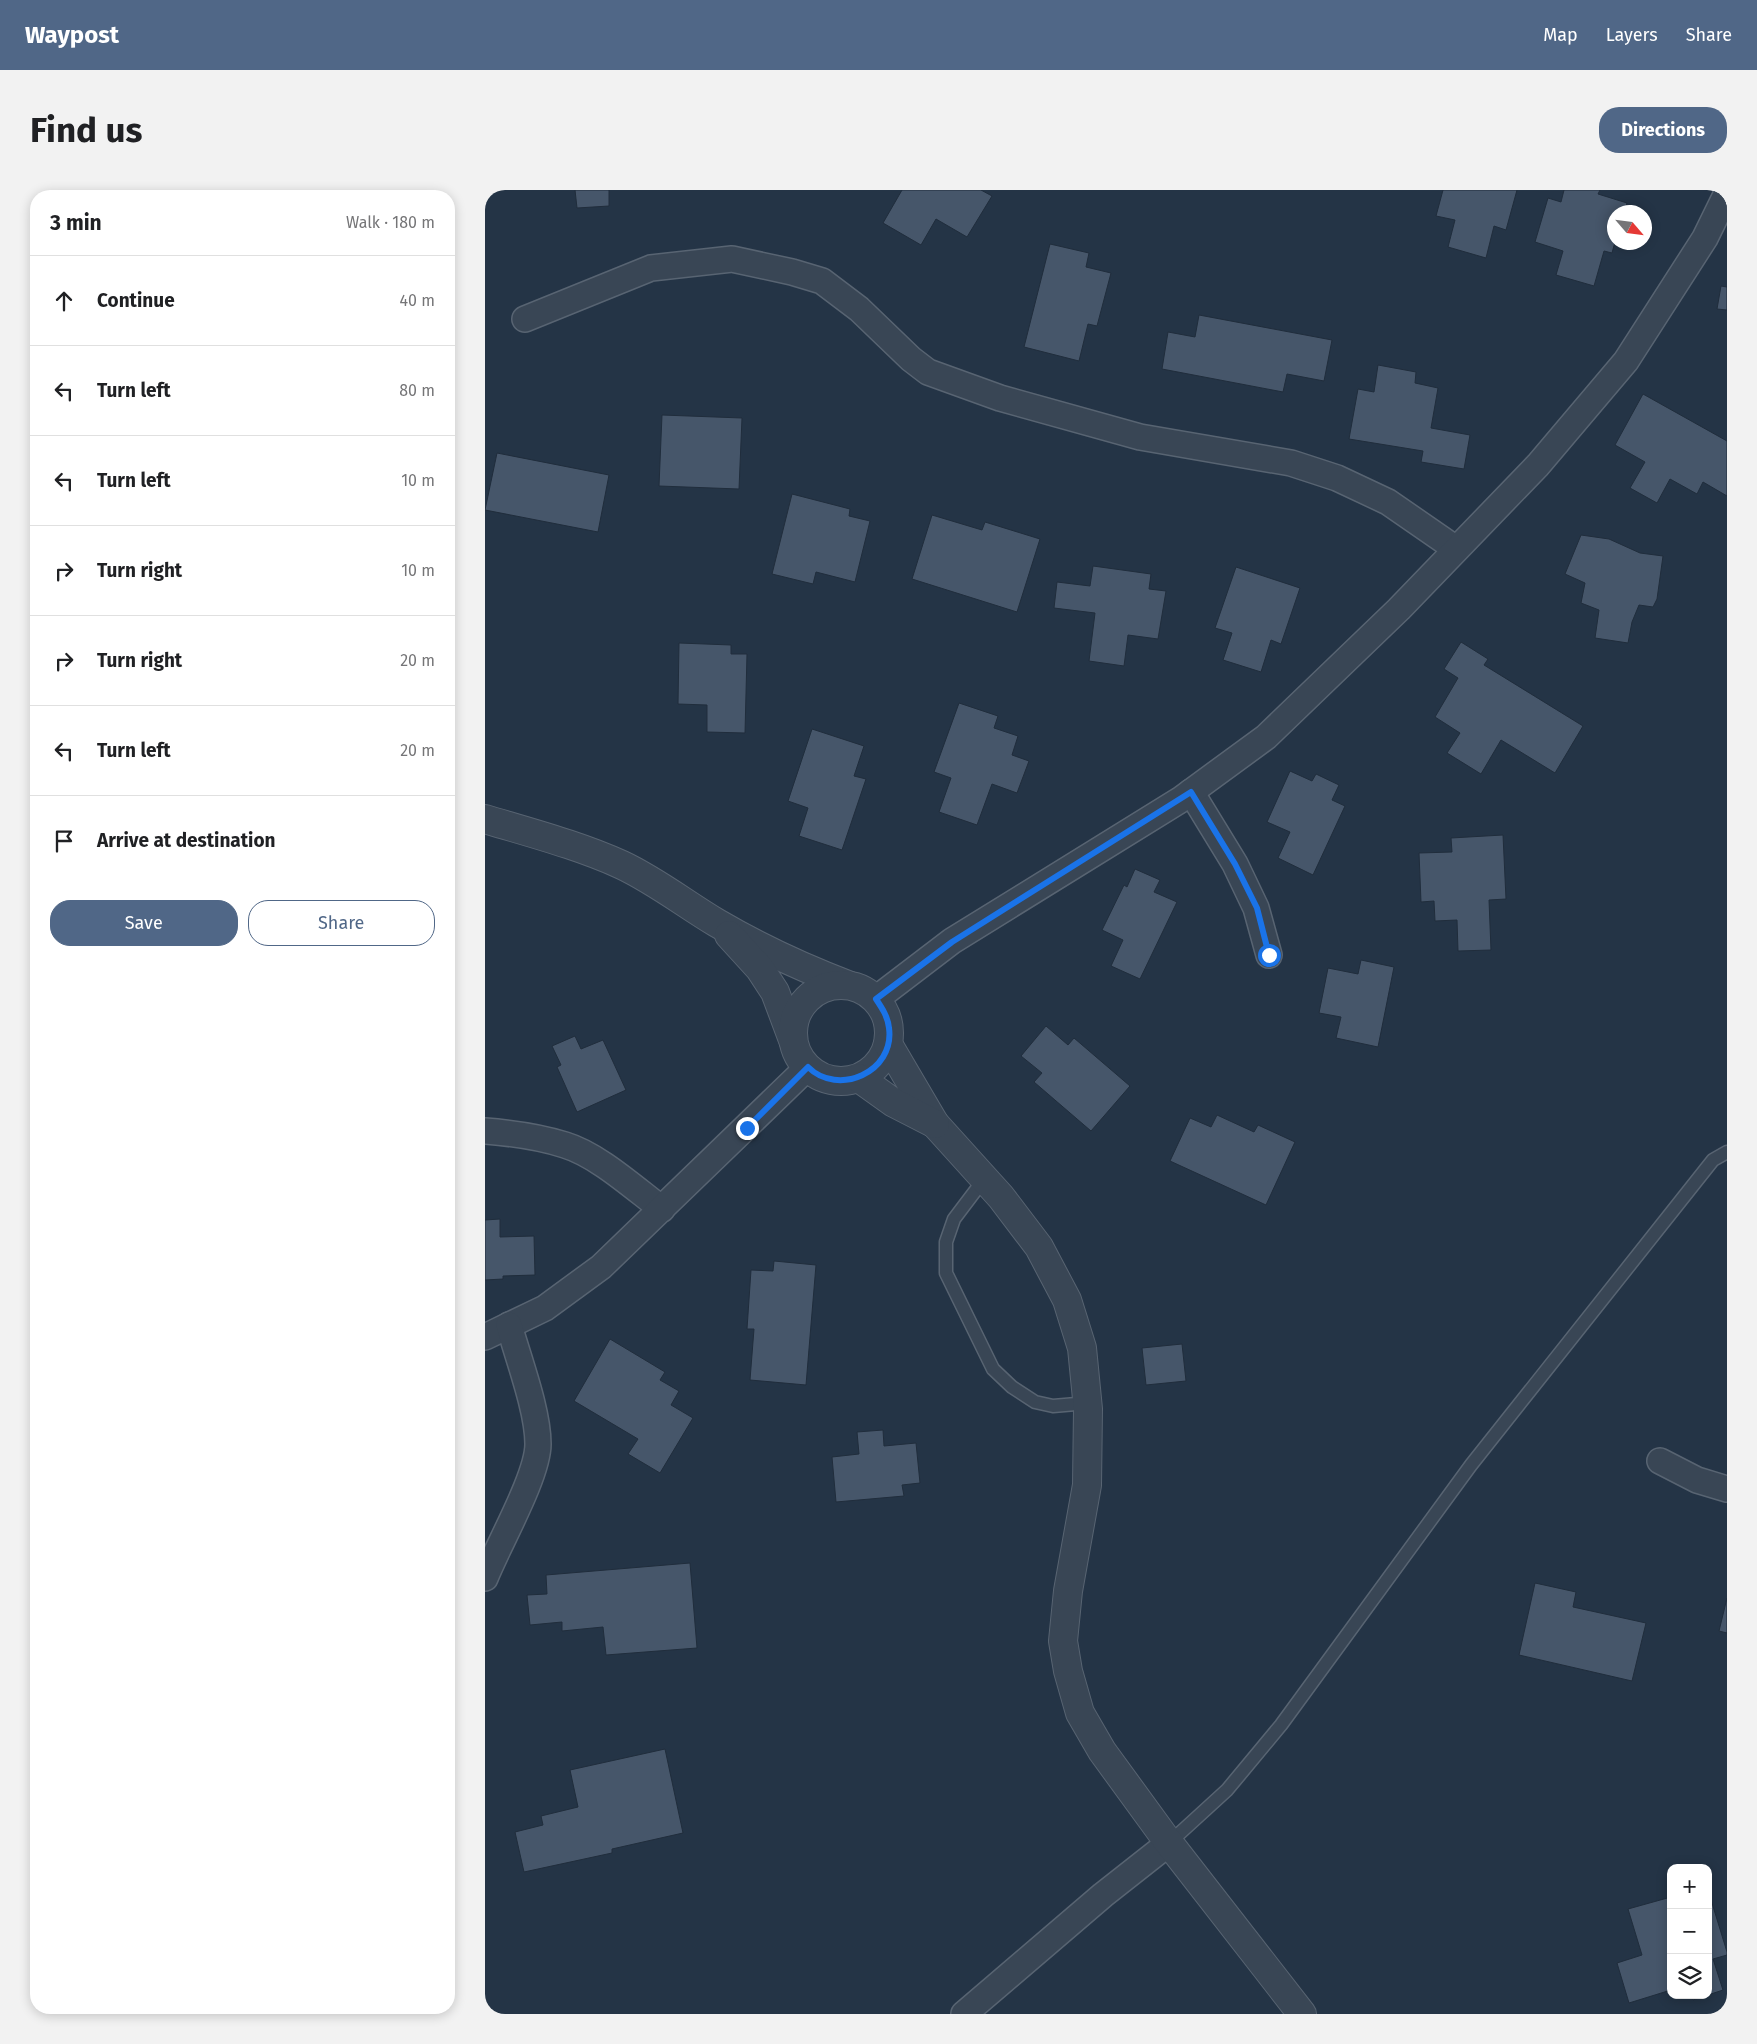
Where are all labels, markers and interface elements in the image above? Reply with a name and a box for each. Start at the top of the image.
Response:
text: Waypost [25,21,119,49]
text: Map [1543,24,1578,46]
text: Layers [1606,24,1658,46]
text: Share [1686,24,1732,46]
button: Directions [1599,107,1727,153]
text: Find us [30,109,142,151]
north arrow [1607,205,1652,250]
text: 3 min [50,210,102,236]
text: Walk · 180 m [346,213,435,232]
icon: ahead [50,287,78,315]
text: Continue [97,289,175,312]
text: 40 m [400,291,435,310]
icon: left [50,377,78,405]
text: Turn left [97,379,171,402]
text: 80 m [399,381,435,400]
icon: left [50,467,78,495]
text: Turn left [97,469,171,492]
text: 10 m [401,471,435,490]
icon: right [50,557,78,585]
text: Turn right [97,559,182,582]
text: 10 m [401,561,435,580]
icon: right [50,647,78,675]
text: Turn right [97,649,182,672]
text: 20 m [400,651,435,670]
icon: left [50,737,78,765]
text: Turn left [97,739,171,762]
text: 20 m [400,741,435,760]
icon: arrive [50,827,78,855]
text: Arrive at destination [97,829,276,852]
button: Save [50,900,238,946]
button: Share [248,900,435,946]
route start [1258,944,1281,967]
route end [736,1117,759,1140]
map controls [1667,1864,1712,1999]
button: + [1667,1864,1712,1909]
button: − [1667,1909,1712,1954]
button: layers [1667,1954,1712,1999]

